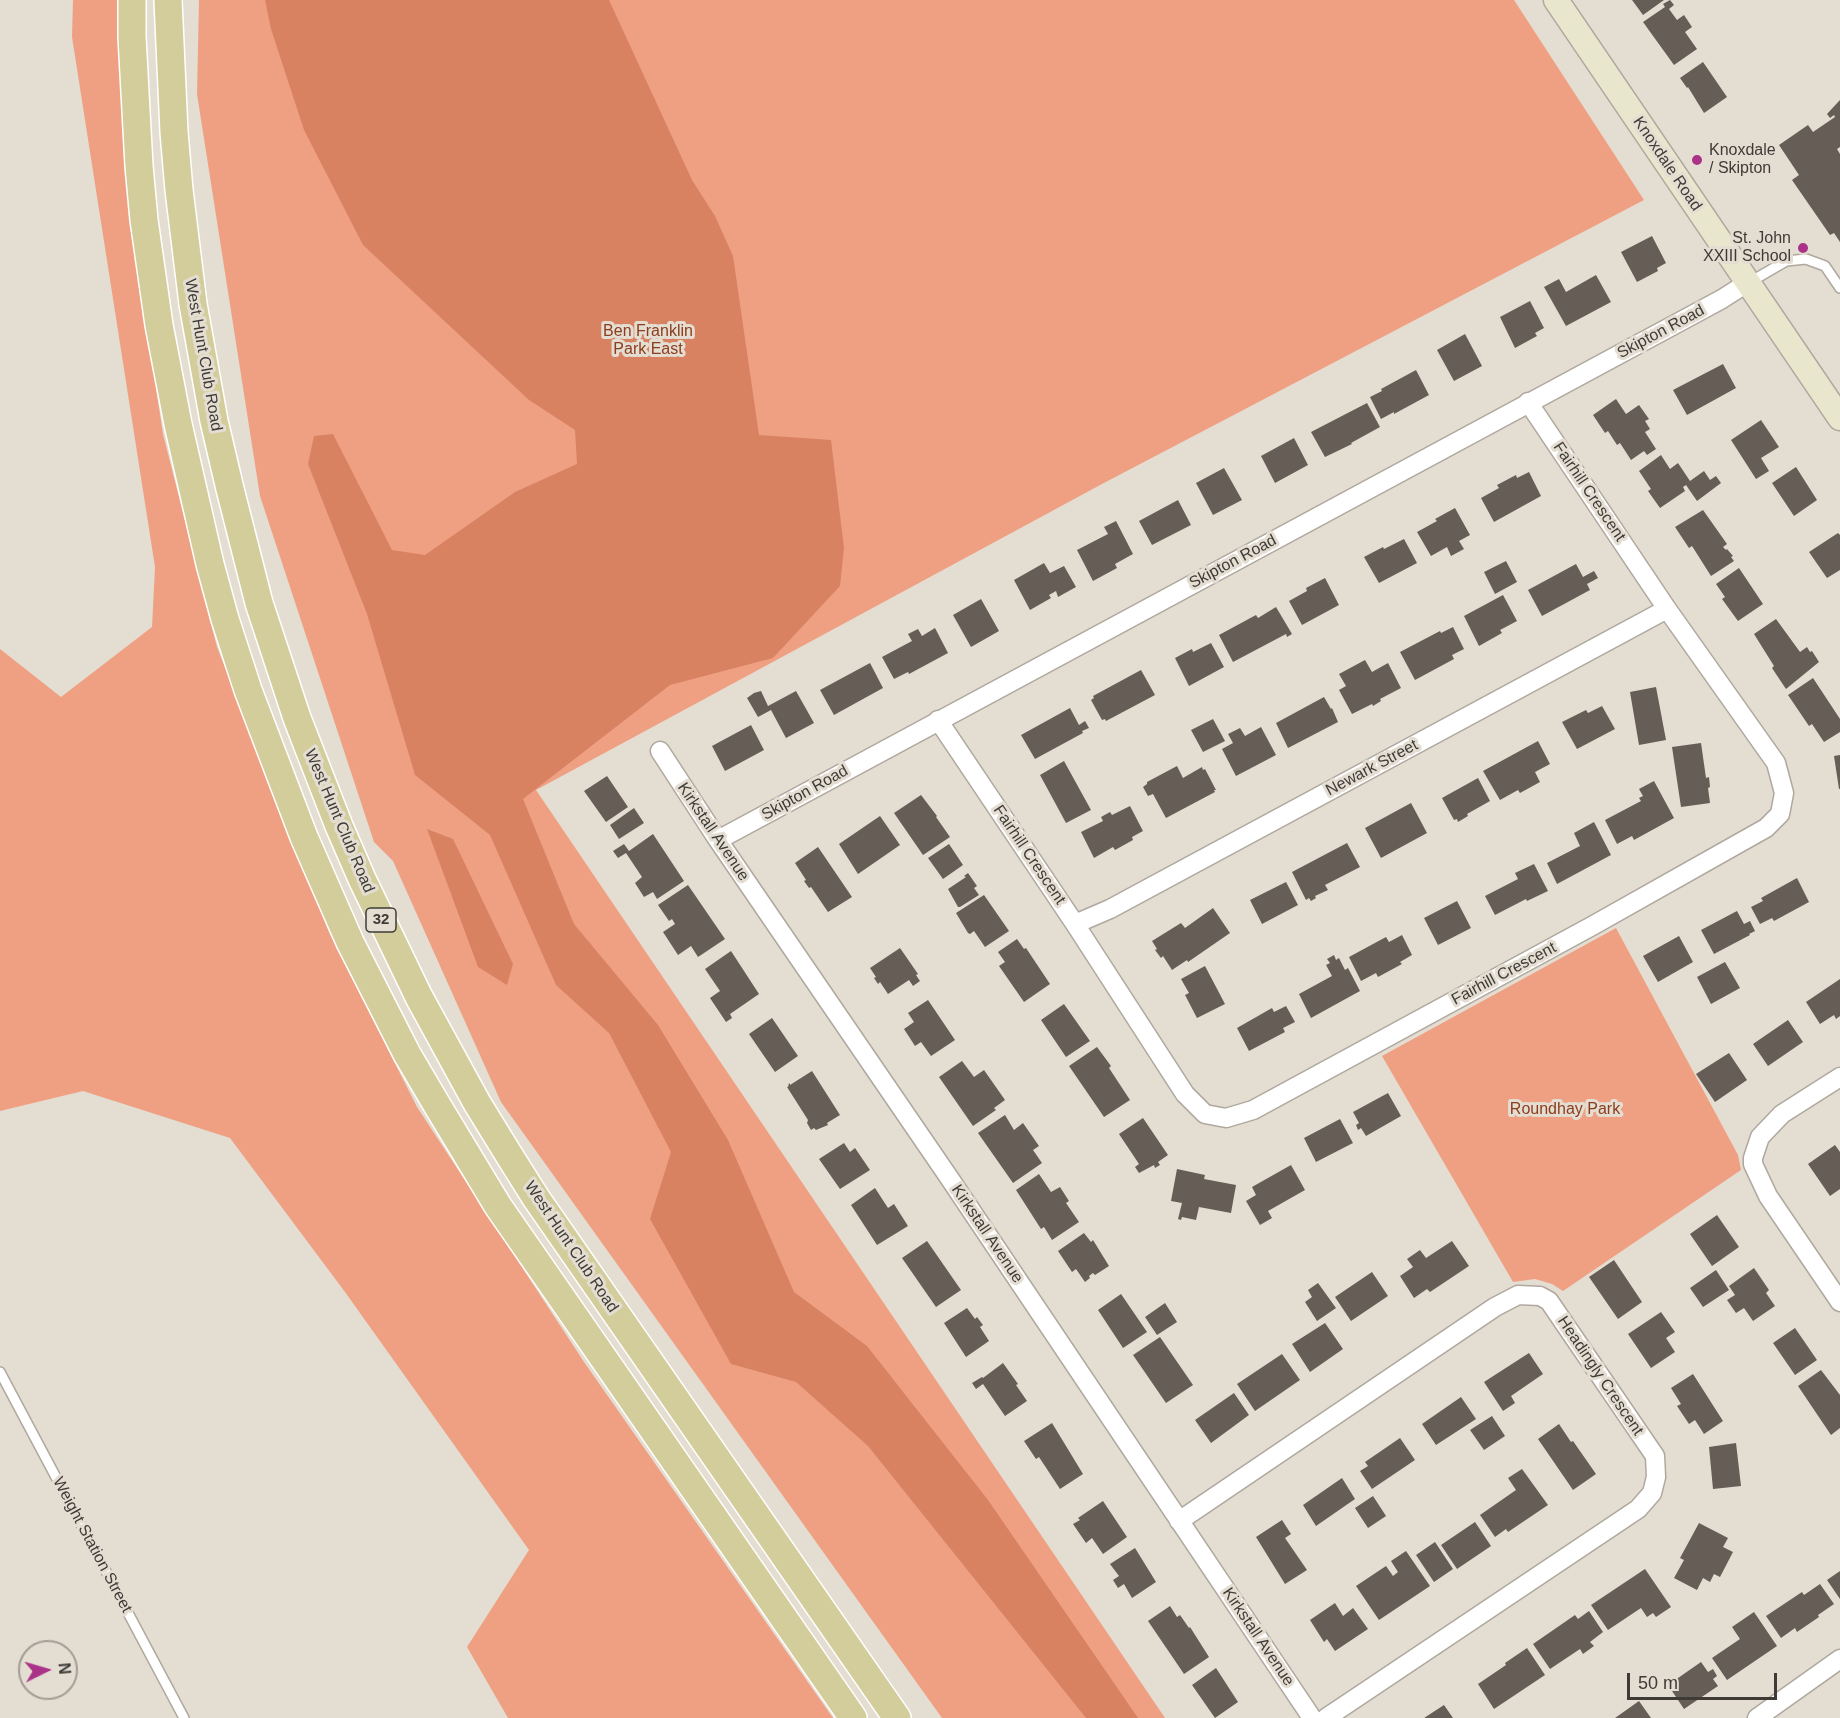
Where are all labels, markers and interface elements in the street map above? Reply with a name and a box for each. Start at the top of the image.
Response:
street label: Knoxdale Road [1628,113,1706,215]
place label: Knoxdale / Skipton [1709,141,1776,179]
marker: Knoxdale / Skipton [1690,153,1704,167]
place label: St. John XXIII School [1703,229,1791,267]
marker: St. John XXIII School [1796,241,1810,255]
street label: West Hunt Club Road [180,277,226,433]
street label: Skipton Road [1614,301,1708,363]
park label: Ben Franklin Park East [603,322,693,360]
street label: Fairhill Crescent [1549,439,1629,545]
street label: Skipton Road [1186,531,1280,593]
street label: Newark Street [1323,736,1421,800]
street label: West Hunt Club Road [300,746,378,896]
street label: Skipton Road [758,761,852,825]
street label: Kirkstall Avenue [673,779,753,885]
street label: Fairhill Crescent [989,802,1069,908]
road number: 32 [366,908,396,932]
street label: Fairhill Crescent [1448,938,1560,1010]
park label: Roundhay Park [1510,1100,1620,1120]
street label: West Hunt Club Road [520,1178,622,1316]
street label: Kirkstall Avenue [947,1181,1027,1287]
street label: Headingly Crescent [1553,1313,1647,1439]
street label: Weight Station Street [48,1474,136,1616]
street label: Kirkstall Avenue [1218,1584,1298,1690]
north arrow [18,1640,78,1700]
scale bar [1630,1661,1780,1699]
text: N [55,1662,73,1675]
text: 50 m [1638,1673,1678,1693]

